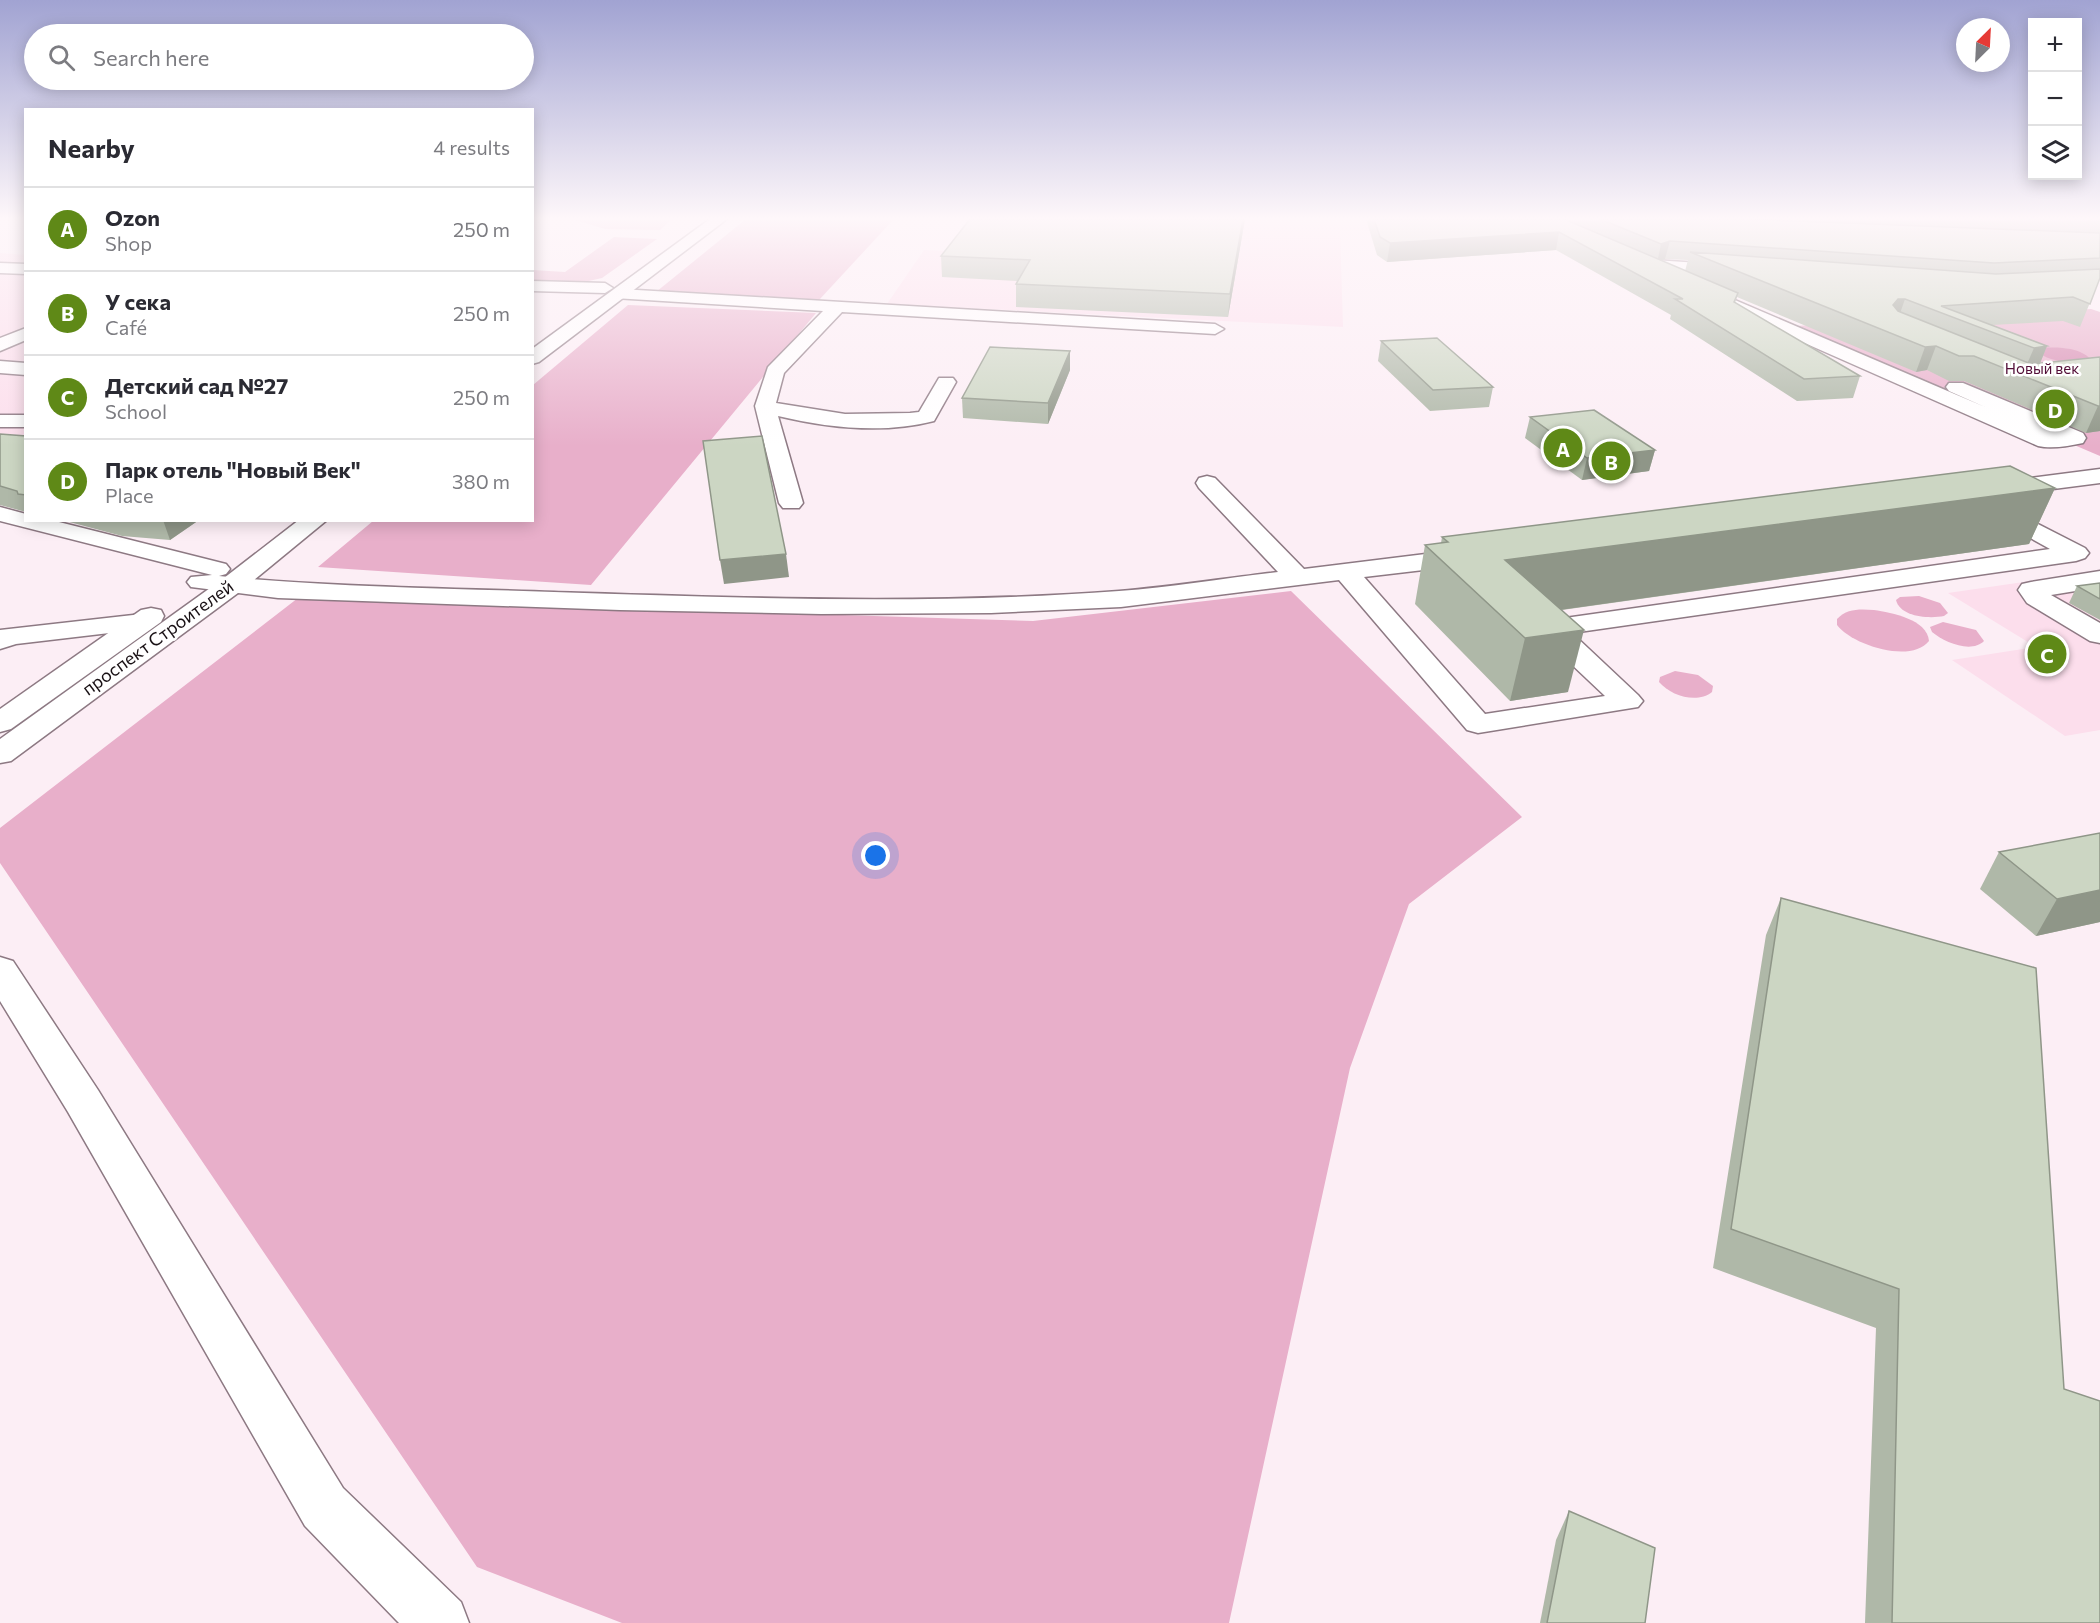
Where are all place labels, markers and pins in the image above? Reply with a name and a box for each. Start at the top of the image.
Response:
pin: D [2036,386,2074,432]
pin: A [1544,426,1582,470]
pin: B [1592,438,1630,484]
pin: C [2028,632,2066,676]

